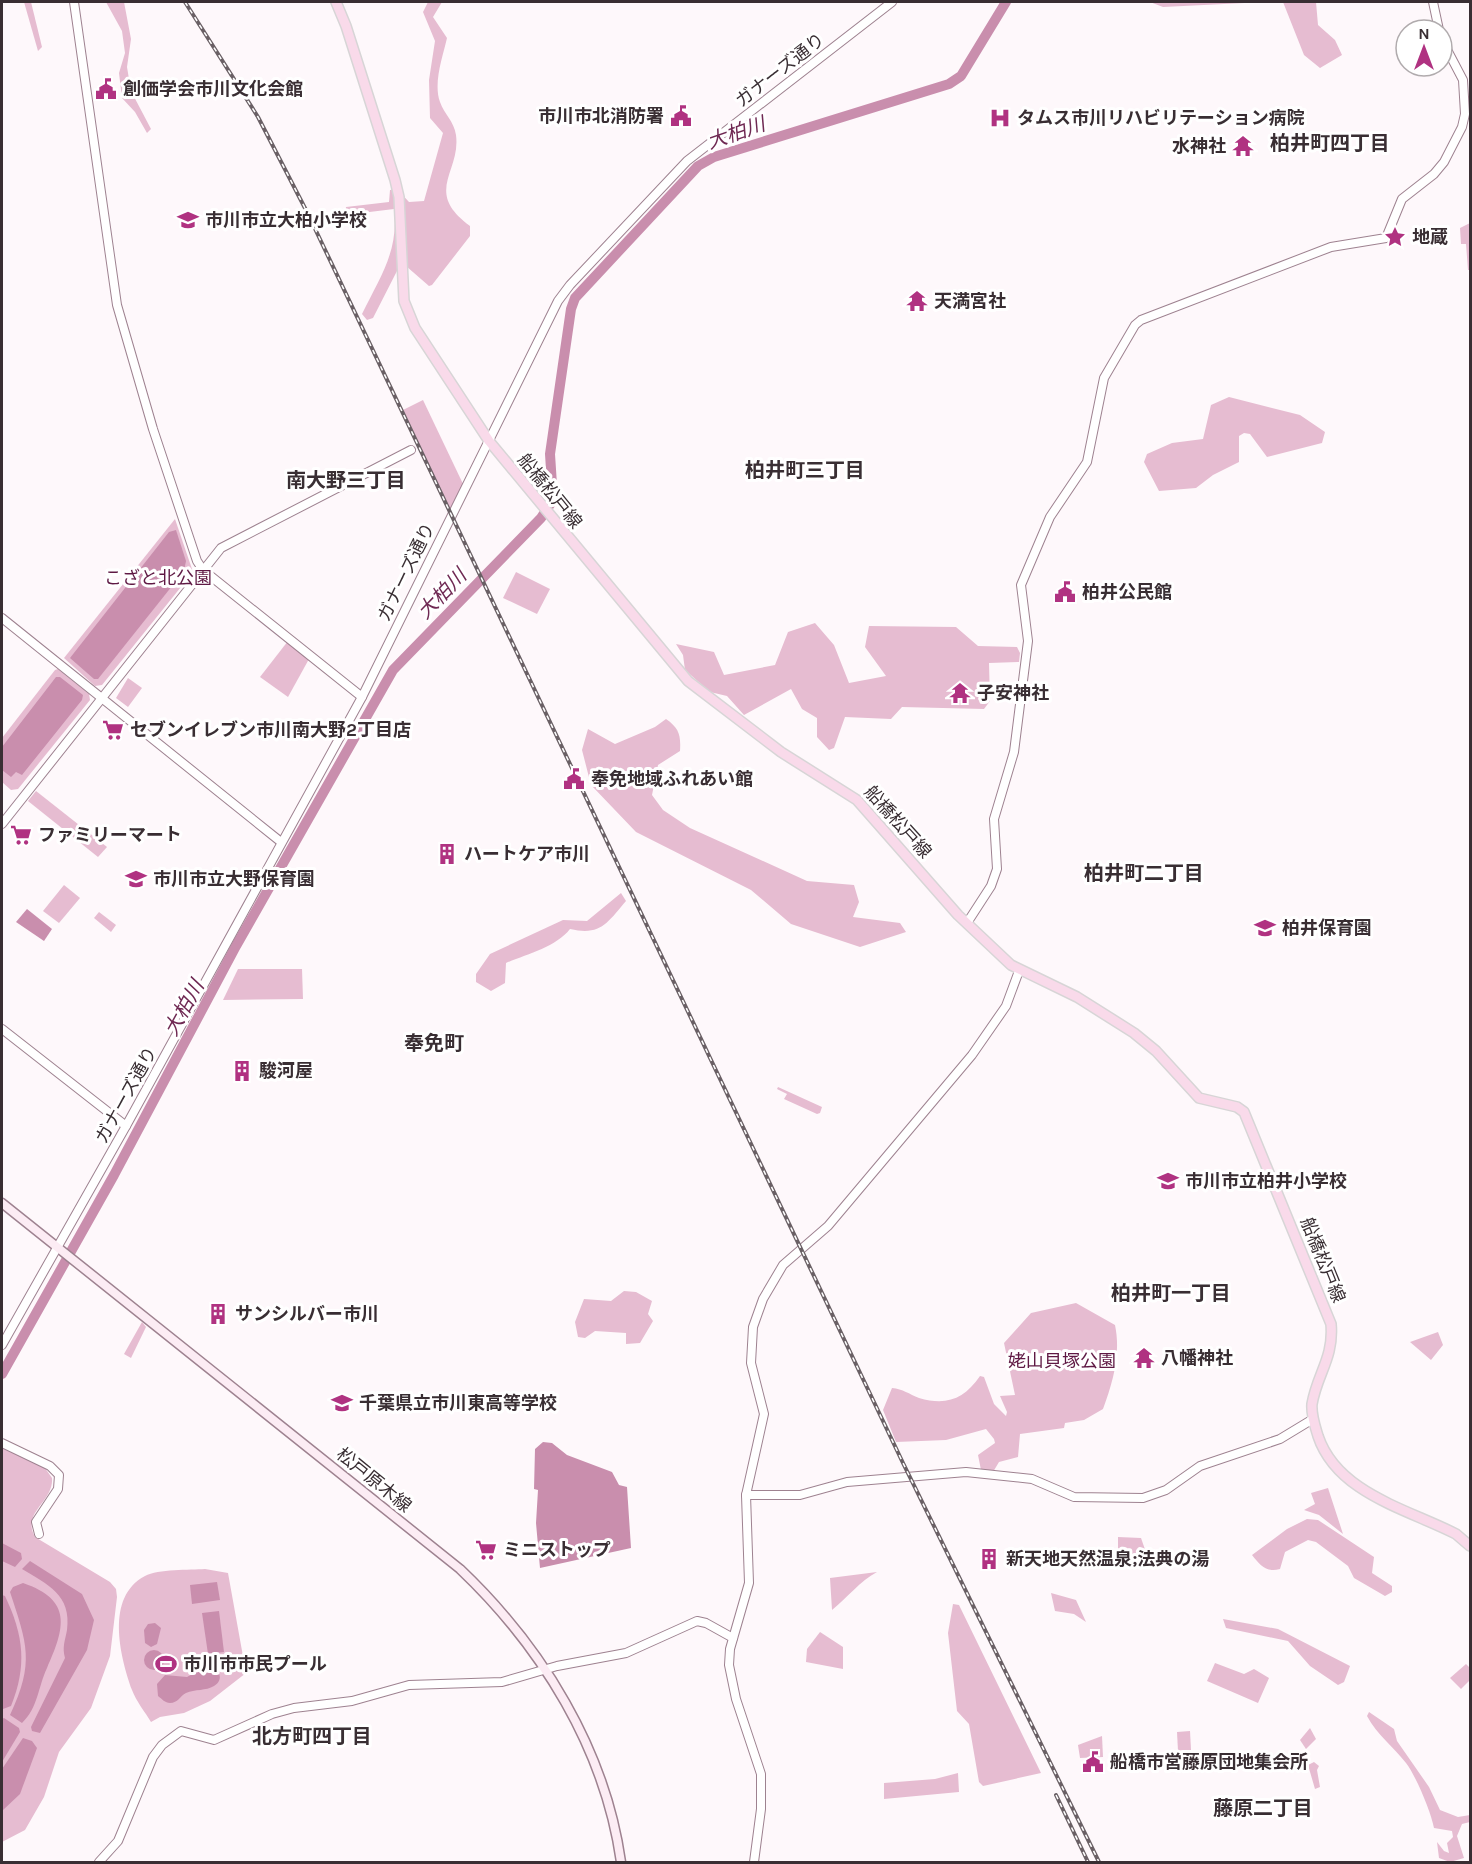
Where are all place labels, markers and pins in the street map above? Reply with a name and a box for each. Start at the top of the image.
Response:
public building icon: 創価学会市川文化会館 [94,77,118,101]
place label: 創価学会市川文化会館 [123,78,303,100]
public building icon: 市川市北消防署 [669,104,693,128]
place label: 市川市北消防署 [538,105,664,127]
hospital icon: タムス市川リハビリテーション病院 [988,106,1012,130]
place label: タムス市川リハビリテーション病院 [1017,107,1305,129]
temple icon: 水神社 [1231,134,1255,158]
place label: 水神社 [1172,135,1226,157]
school or university icon: 市川市立大柏小学校 [176,208,200,232]
place label: 市川市立大柏小学校 [205,209,367,231]
place icon: 地蔵 [1383,225,1407,249]
place label: 地蔵 [1412,226,1448,248]
temple icon: 天満宮社 [905,289,929,313]
place label: 天満宮社 [934,290,1006,312]
public building icon: 柏井公民館 [1053,580,1077,604]
place label: 柏井公民館 [1082,581,1172,603]
temple icon: 子安神社 [948,681,972,705]
place label: 子安神社 [977,682,1049,704]
supermarket icon: セブンイレブン市川南大野2丁目店 [101,718,125,742]
place label: セブンイレブン市川南大野2丁目店 [130,719,411,741]
public building icon: 奉免地域ふれあい館 [562,767,586,791]
place label: 奉免地域ふれあい館 [591,768,753,790]
supermarket icon: ファミリーマート [9,823,33,847]
place label: ファミリーマート [38,824,182,846]
building icon: ハートケア市川 [435,842,459,866]
place label: ハートケア市川 [464,843,590,865]
school or university icon: 市川市立大野保育園 [124,867,148,891]
place label: 市川市立大野保育園 [153,868,315,890]
school or university icon: 柏井保育園 [1253,916,1277,940]
place label: 柏井保育園 [1282,917,1372,939]
building icon: 駿河屋 [230,1059,254,1083]
place label: 駿河屋 [259,1060,313,1082]
school or university icon: 市川市立柏井小学校 [1156,1169,1180,1193]
place label: 市川市立柏井小学校 [1185,1170,1347,1192]
building icon: サンシルバー市川 [206,1302,230,1326]
place label: サンシルバー市川 [235,1303,379,1325]
temple icon: 八幡神社 [1132,1346,1156,1370]
place label: 八幡神社 [1161,1347,1233,1369]
school or university icon: 千葉県立市川東高等学校 [330,1391,354,1415]
place label: 千葉県立市川東高等学校 [359,1392,557,1414]
supermarket icon: ミニストップ [474,1538,498,1562]
place label: ミニストップ [503,1539,611,1561]
building icon: 新天地天然温泉;法典の湯 [977,1547,1001,1571]
place label: 新天地天然温泉;法典の湯 [1006,1548,1210,1570]
sports icon: 市川市市民プール [154,1652,178,1676]
place label: 市川市市民プール [183,1653,327,1675]
public building icon: 船橋市営藤原団地集会所 [1081,1750,1105,1774]
place label: 船橋市営藤原団地集会所 [1110,1751,1308,1773]

